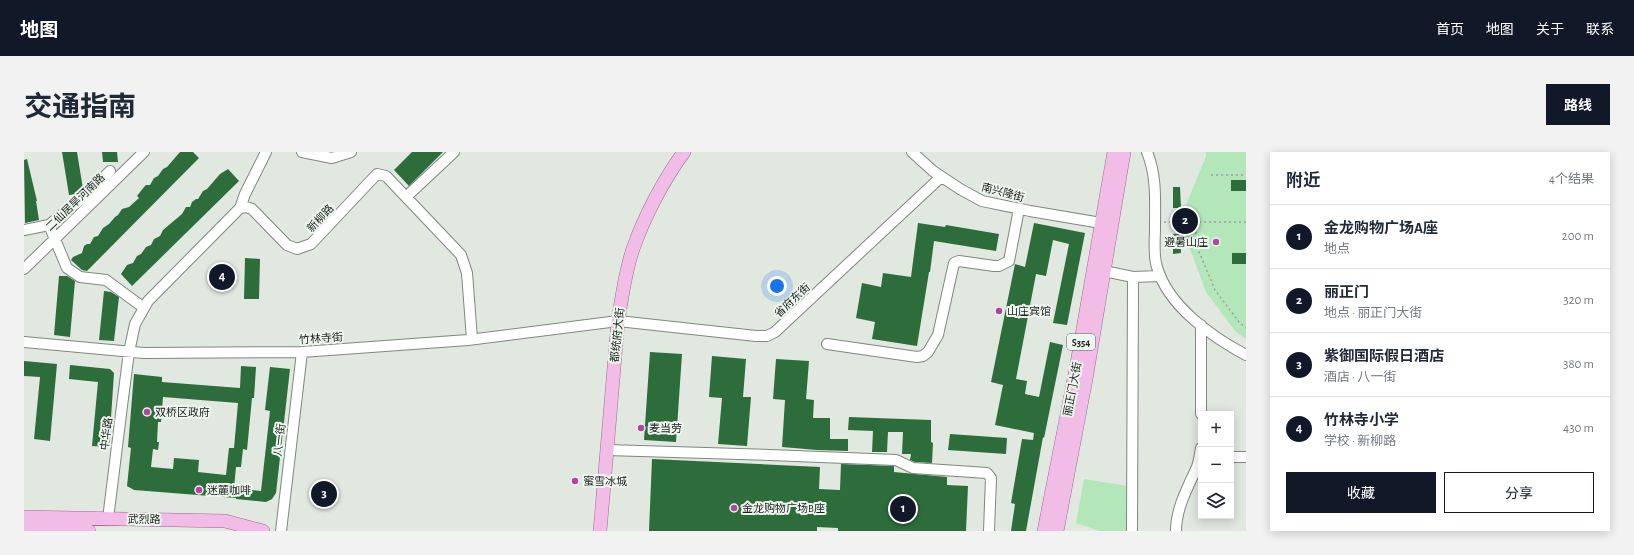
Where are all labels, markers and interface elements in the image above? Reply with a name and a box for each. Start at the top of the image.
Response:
text: 地图 [20,21,58,40]
text: 首页 [1436,23,1464,37]
text: 地图 [1486,23,1514,37]
text: 关于 [1536,23,1564,37]
text: 联系 [1586,23,1614,37]
button: 路线 [1546,84,1610,125]
text: 交通指南 [24,94,136,122]
street label: 二仙居旱河南路 [43,171,107,233]
text: 附近 [1286,172,1320,189]
text: 4个结果 [1549,173,1594,186]
street label: 南兴隆街 [980,181,1026,203]
street label: 新柳路 [304,202,336,234]
pin: 2 [1172,206,1198,236]
text: 金龙购物广场A座 [1324,221,1438,236]
text: 1 [1297,230,1301,243]
text: 200 m [1562,230,1594,243]
place label: 避暑山庄 [1164,236,1208,248]
marker: 避暑山庄 [1211,237,1221,247]
text: 地点 [1324,243,1350,256]
pin: 4 [209,262,235,292]
your location [767,276,787,296]
street label: 省府东街 [772,281,812,319]
text: 丽正门 [1324,285,1369,300]
text: 2 [1296,294,1302,307]
text: 320 m [1563,294,1594,307]
place label: 山庄宾馆 [1007,305,1051,317]
marker: 山庄宾馆 [994,306,1004,316]
street label: 都统府大街 [608,307,626,363]
text: 地点 · 丽正门大街 [1324,307,1422,320]
street label: 竹林寺街 [299,330,343,346]
road number: S354 [1067,334,1095,350]
text: 紫御国际假日酒店 [1324,349,1444,364]
text: 3 [1296,358,1302,371]
text: 380 m [1563,358,1594,371]
street label: 丽正门大街 [1061,361,1083,417]
text: 酒店 · 八一街 [1324,371,1396,384]
place label: 双桥区政府 [155,406,210,418]
marker: 双桥区政府 [142,407,152,417]
map controls [1198,411,1234,519]
button: + [1198,411,1234,447]
text: 竹林寺小学 [1324,413,1399,428]
street label: 中华路 [98,417,114,451]
text: 4 [1296,422,1302,435]
text: 430 m [1563,422,1594,435]
street label: 八一街 [271,423,287,457]
marker: 麦当劳 [636,423,646,433]
place label: 麦当劳 [649,423,682,434]
text: 学校 · 新柳路 [1324,435,1396,448]
button: − [1198,447,1234,483]
button: 收藏 [1286,472,1436,513]
button: 分享 [1444,472,1594,513]
place label: 蜜雪冰城 [583,475,627,487]
marker: 蜜雪冰城 [570,476,580,486]
pin: 3 [311,479,337,509]
button: layers [1198,483,1234,519]
marker: 迷麓咖啡 [194,485,204,495]
place label: 迷麓咖啡 [207,485,251,496]
pin: 1 [890,494,916,524]
place label: 金龙购物广场B座 [742,502,825,514]
marker: 金龙购物广场B座 [729,503,739,513]
street label: 武烈路 [127,513,161,525]

